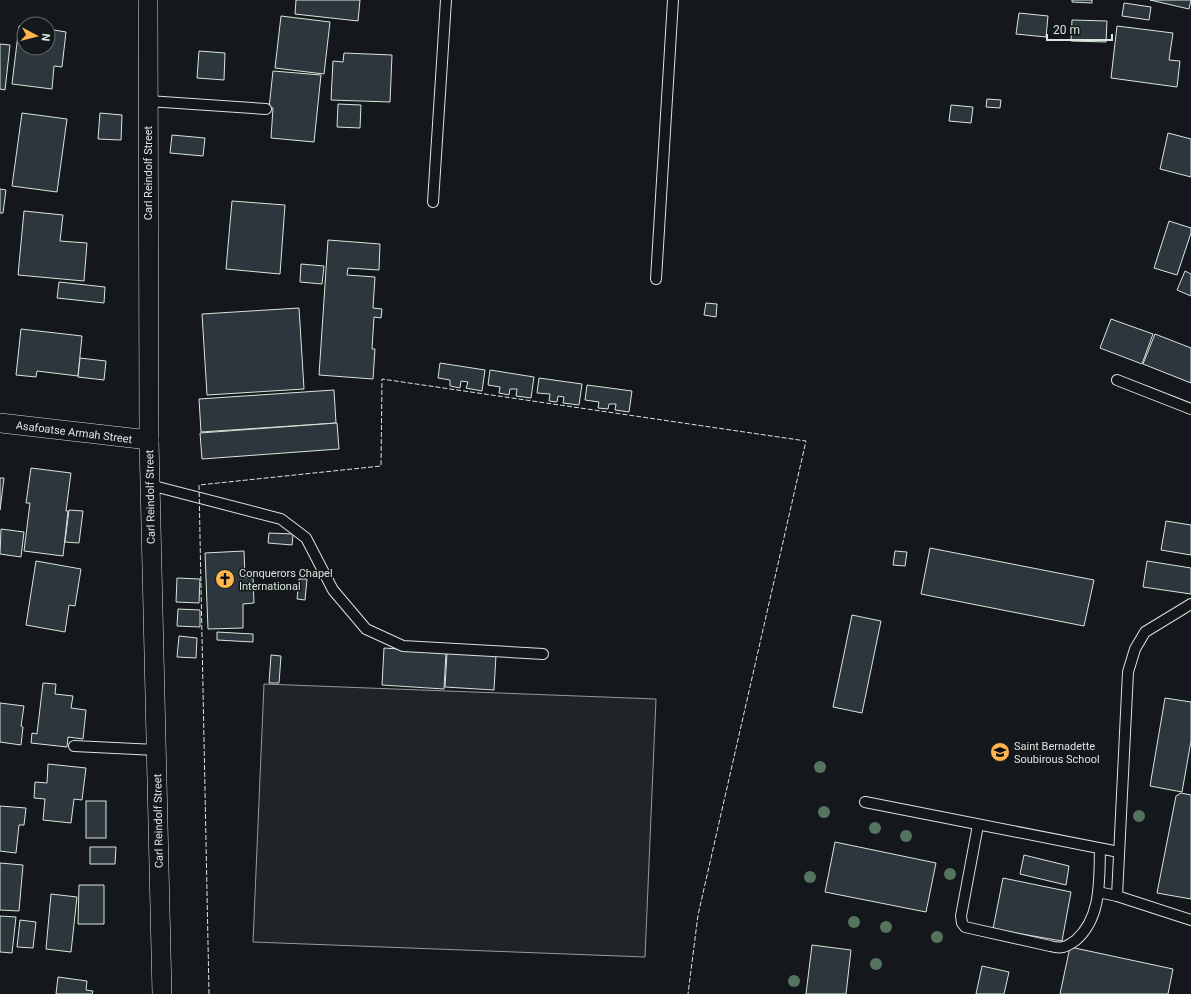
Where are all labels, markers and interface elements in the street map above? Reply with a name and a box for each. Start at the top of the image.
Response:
north arrow [16,16,56,56]
scale bar [1047,16,1112,42]
text: 20 m [1053,23,1080,37]
text: N [38,33,52,42]
street label: Carl Reindolf Street [142,125,155,220]
street label: Asafoatse Armah Street [15,419,133,446]
street label: Carl Reindolf Street [143,449,158,544]
place label: Conquerors Chapel International [239,567,333,593]
church icon: Conquerors Chapel International [214,568,236,590]
place label: Saint Bernadette Soubirous School [1014,740,1100,766]
school or university icon: Saint Bernadette Soubirous School [989,741,1011,763]
street label: Carl Reindolf Street [151,773,166,868]

